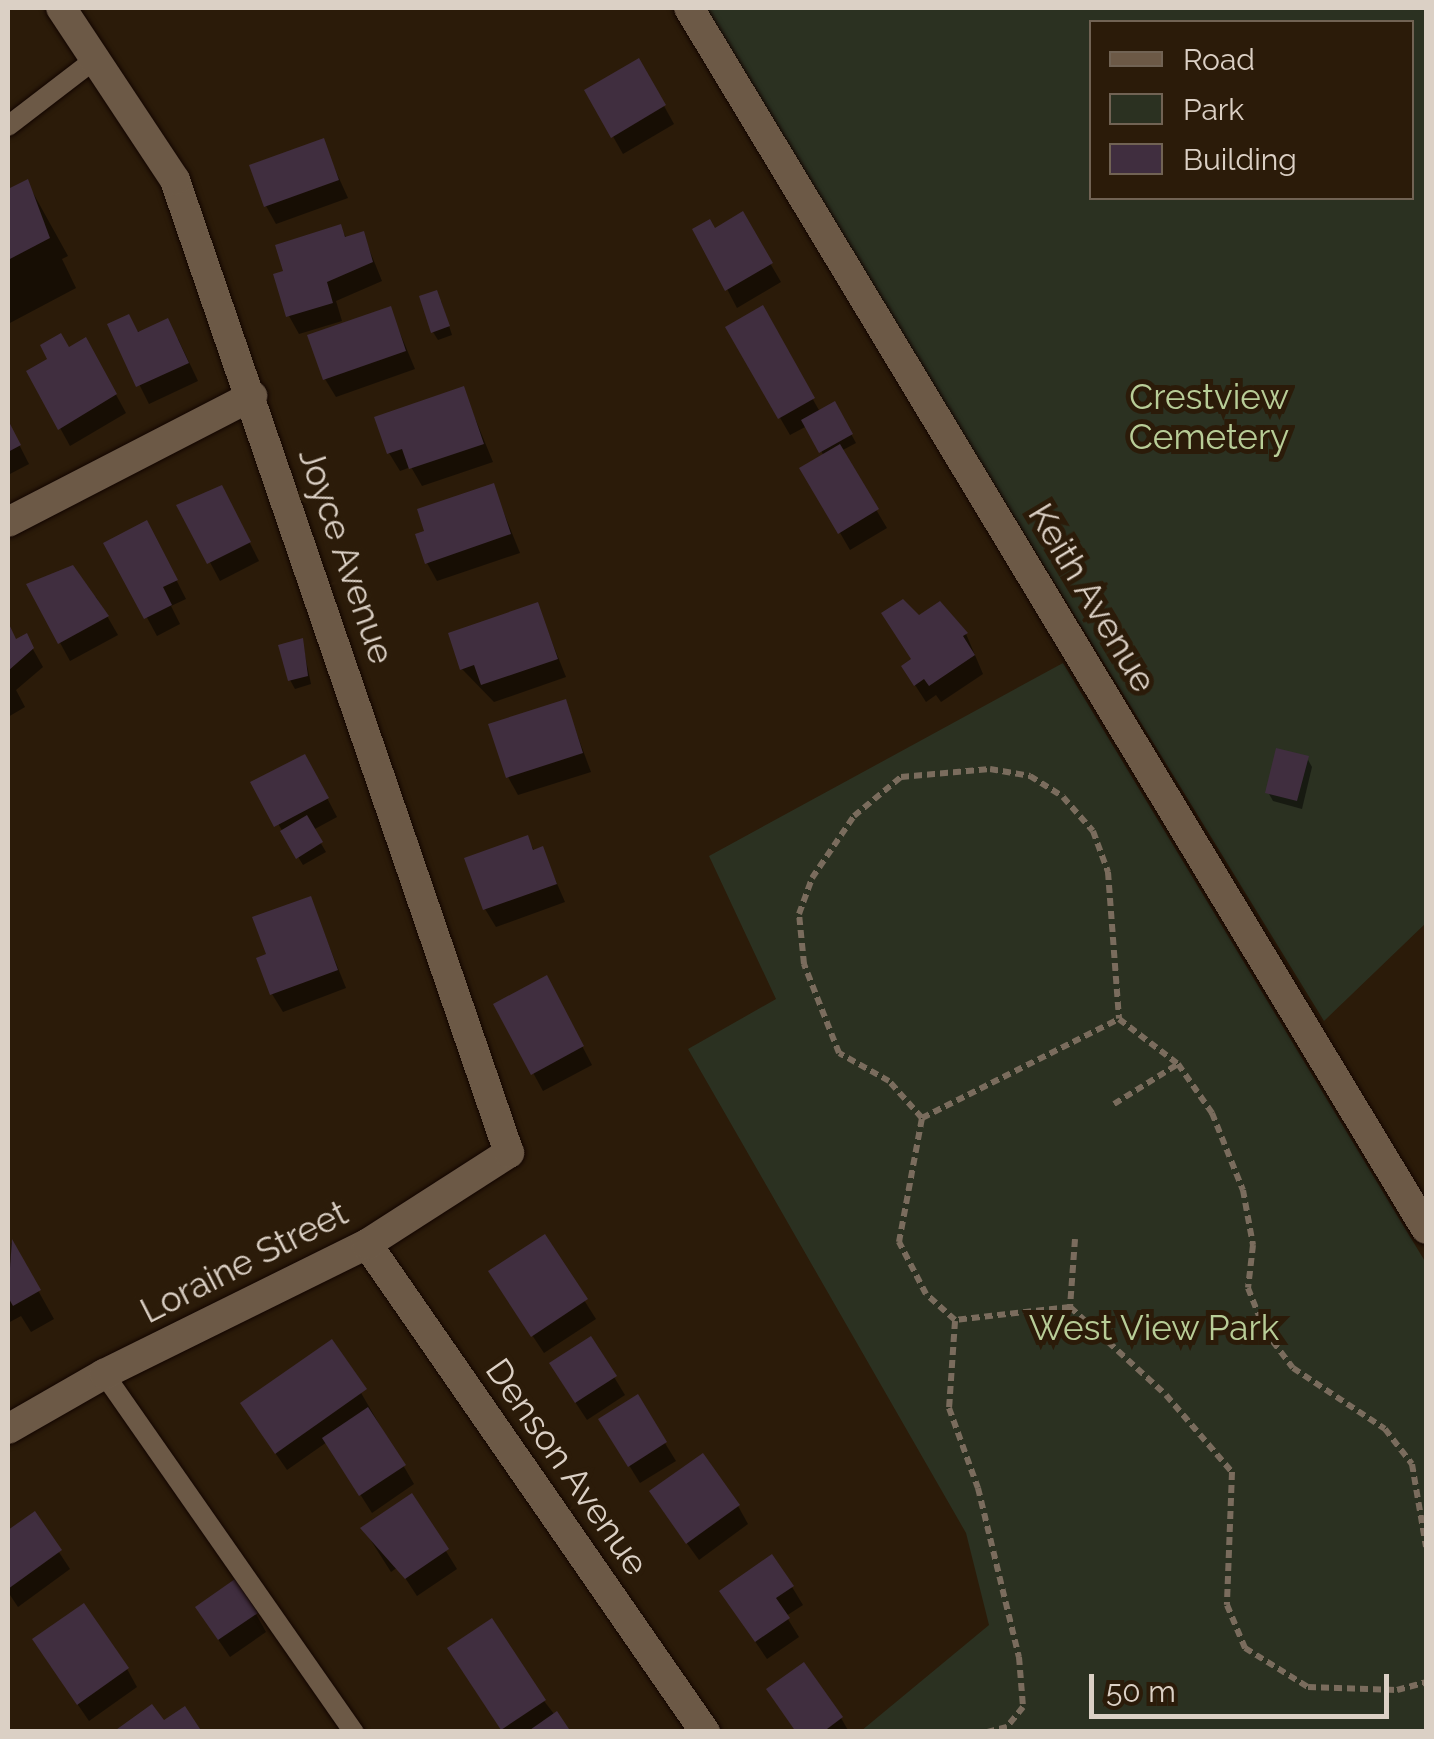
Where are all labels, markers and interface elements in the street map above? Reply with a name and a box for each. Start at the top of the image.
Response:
legend [1089,20,1414,200]
text: Road [1183,42,1255,77]
text: Park [1183,92,1244,127]
text: Building [1183,142,1297,177]
park label: Crestview Cemetery [1129,376,1289,458]
street label: Joyce Avenue [289,442,403,670]
street label: Keith Avenue [1019,496,1165,700]
street label: Loraine Street [133,1192,355,1332]
park label: West View Park [1028,1307,1280,1349]
street label: Denson Avenue [476,1350,658,1584]
scale bar [1094,1654,1394,1716]
text: 50 m [1106,1674,1176,1709]

